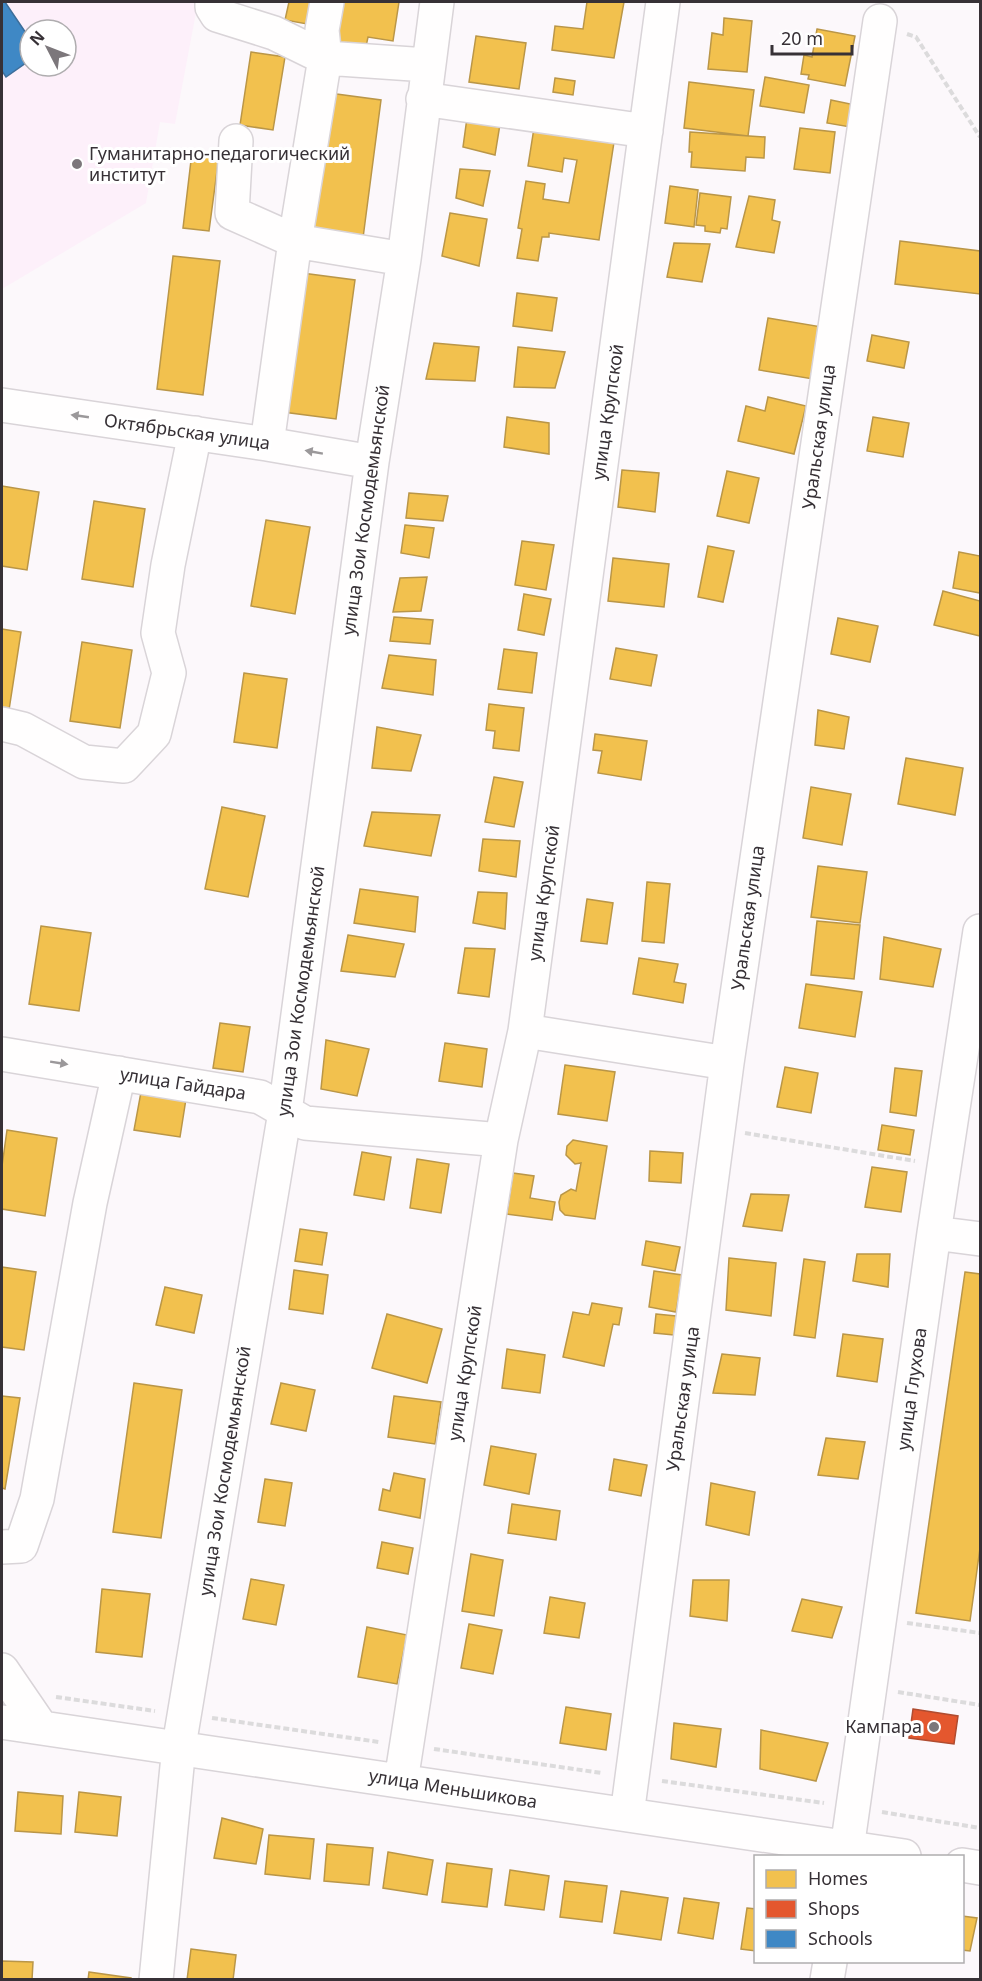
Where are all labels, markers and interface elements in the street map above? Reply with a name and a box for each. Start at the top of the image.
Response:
north arrow [18,18,78,78]
scale bar [772,18,852,56]
text: N [24,26,49,50]
text: 20 m [781,26,823,50]
place label: Гуманитарно-педагогический институт [89,141,350,186]
marker: Гуманитарно-педагогический институт [70,157,84,171]
street label: улица Крупской [586,342,628,482]
street label: Уральская улица [796,363,840,511]
street label: улица Зои Космодемьянской [336,383,394,637]
street label: Октябрьская улица [102,407,272,455]
one-way arrow [70,412,89,421]
one-way arrow [305,447,324,456]
street label: улица Крупской [522,823,564,963]
street label: Уральская улица [725,844,769,992]
street label: улица Зои Космодемьянской [271,864,329,1118]
one-way arrow [50,1059,69,1068]
street label: улица Гайдара [118,1061,248,1105]
street label: улица Крупской [441,1303,487,1443]
street label: Уральская улица [660,1325,704,1473]
street label: улица Глухова [891,1326,932,1452]
street label: улица Зои Космодемьянской [192,1344,256,1598]
place label: Кампара [845,1714,922,1738]
marker: Кампара [927,1720,941,1734]
street label: улица Меньшикова [367,1763,539,1813]
legend [754,1855,964,1963]
text: Homes [808,1866,868,1890]
text: Shops [808,1896,860,1920]
text: Schools [808,1926,873,1950]

